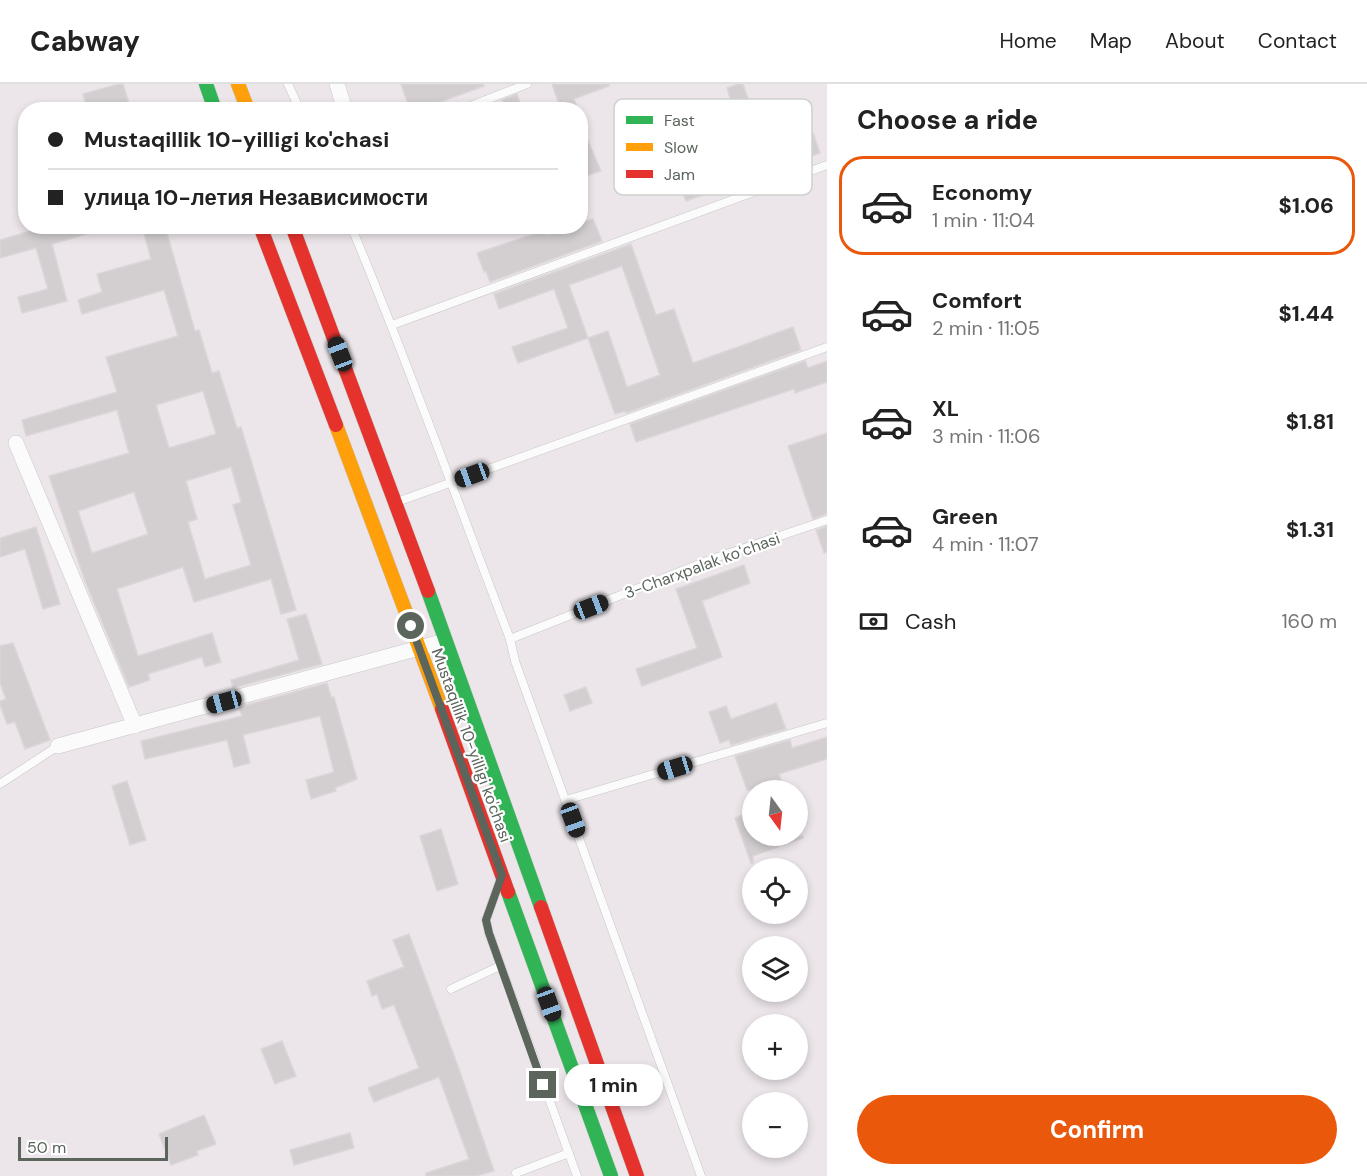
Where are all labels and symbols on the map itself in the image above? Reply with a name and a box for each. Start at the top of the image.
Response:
legend [614,99,812,195]
text: Fast [664,110,695,131]
text: Slow [664,137,698,158]
text: Jam [664,164,695,185]
car [325,334,355,374]
car [452,460,492,490]
street label: 3-Charxpalak koʻchasi [621,528,783,603]
car [571,592,611,622]
route start [397,612,424,639]
street label: Mustaqillik 10-yilligi ko'chasi [427,645,516,845]
car [204,689,244,715]
car [655,754,695,782]
north arrow [742,780,808,846]
car [558,800,588,840]
car [534,984,564,1024]
callout: 1 min [564,1064,663,1106]
route end [529,1071,556,1098]
scale bar [18,1134,168,1162]

